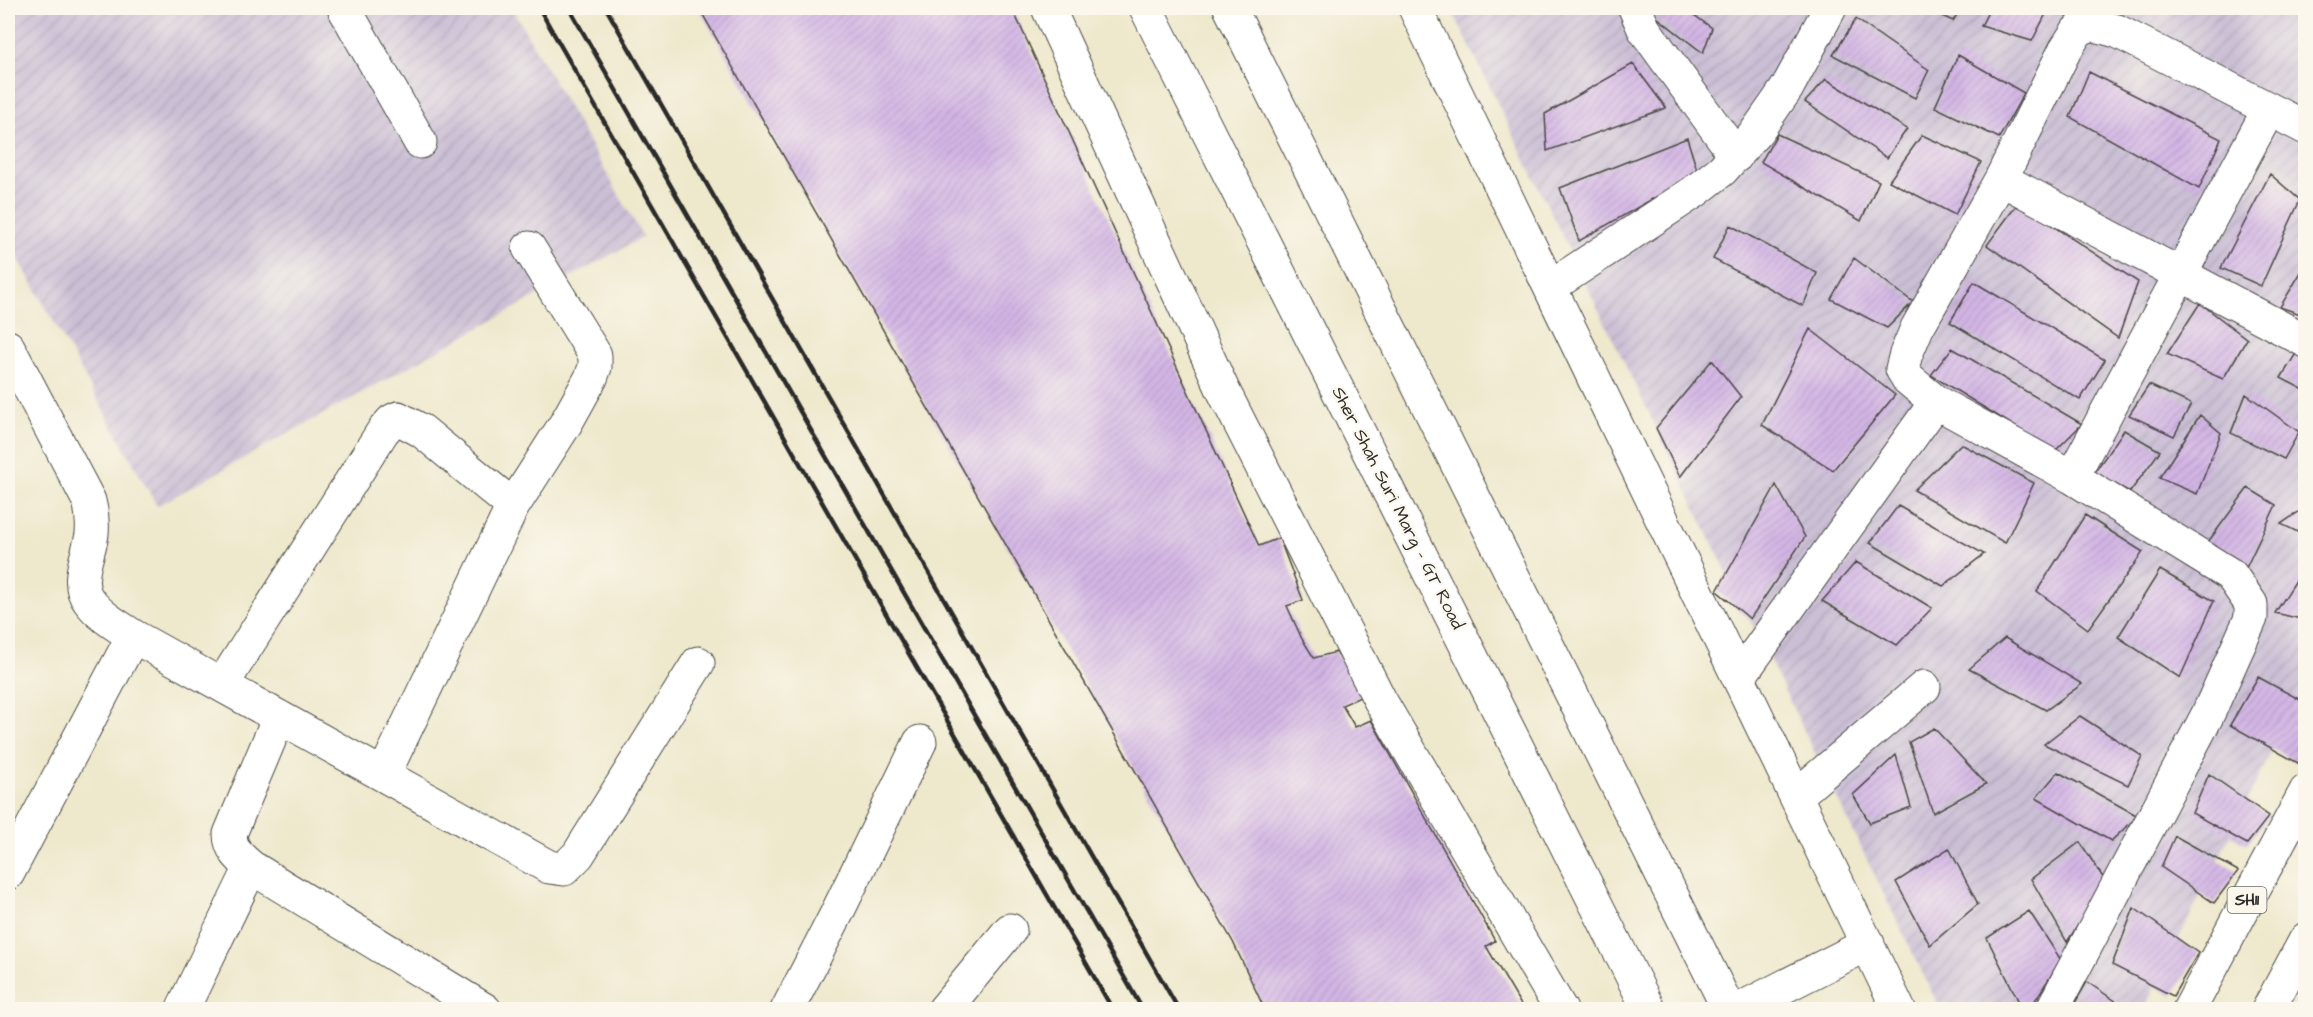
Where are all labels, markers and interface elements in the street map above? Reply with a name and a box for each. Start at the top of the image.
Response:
street label: Sher Shah Suri Marg - GT Road [1325,382,1470,634]
road number: SH11 [2228,887,2266,913]

